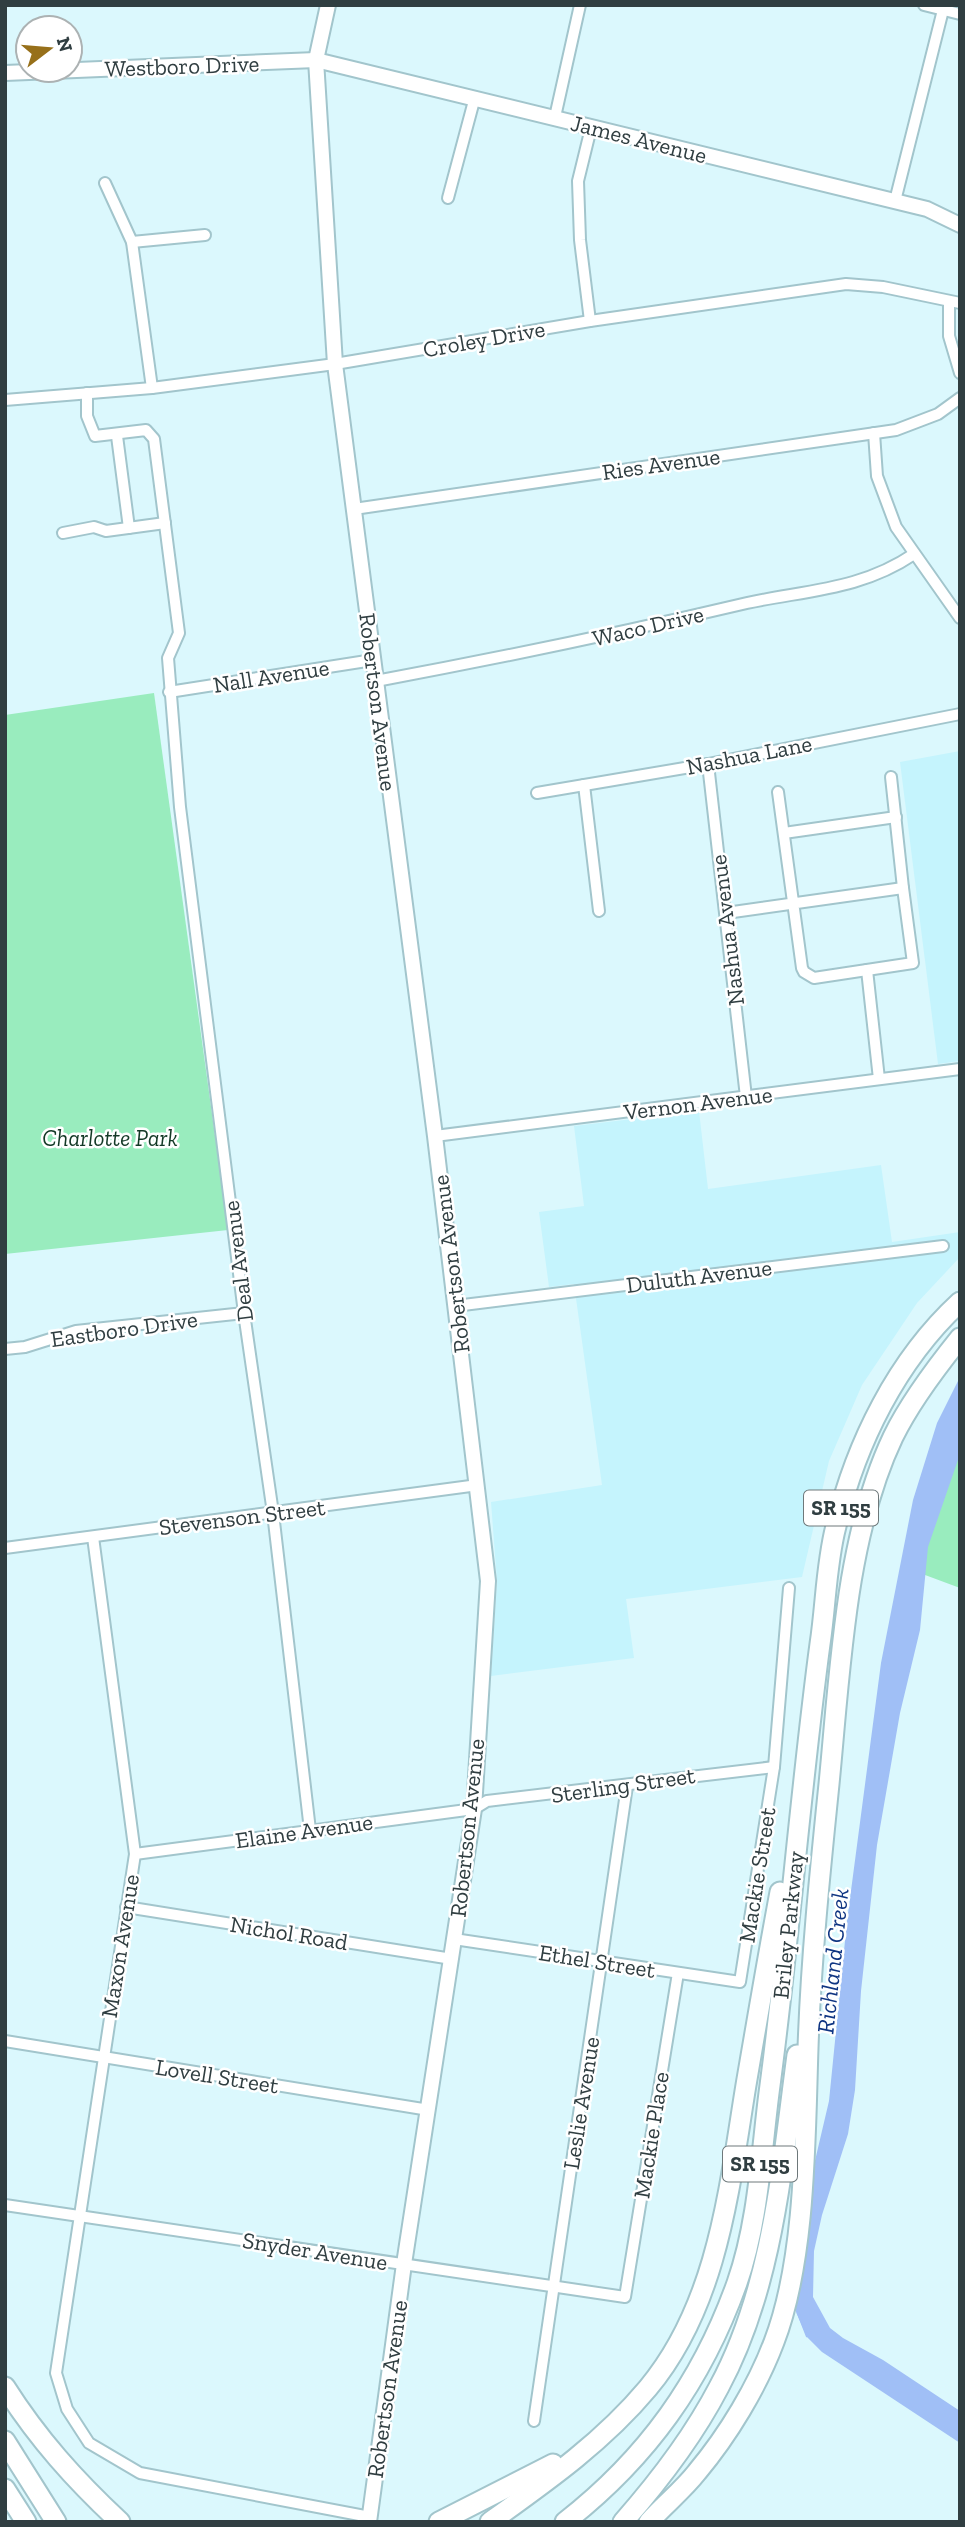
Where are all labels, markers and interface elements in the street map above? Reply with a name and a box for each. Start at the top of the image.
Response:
north arrow [14,14,84,84]
text: N [52,34,78,55]
street label: Westboro Drive [104,49,260,83]
street label: James Avenue [568,109,710,169]
street label: Croley Drive [421,314,547,364]
street label: Ries Avenue [600,442,722,486]
street label: Waco Drive [590,600,706,652]
street label: Robertson Avenue [353,611,403,793]
street label: Nall Avenue [211,653,331,699]
street label: Nashua Lane [684,729,814,781]
street label: Nashua Avenue [704,853,750,1007]
street label: Vernon Avenue [621,1080,774,1126]
park label: Charlotte Park [42,1124,178,1152]
street label: Robertson Avenue [426,1173,476,1355]
street label: Deal Avenue [217,1199,259,1323]
street label: Duluth Avenue [624,1253,774,1299]
street label: Eastboro Drive [49,1305,199,1353]
road number: SR 155 [804,1490,878,1526]
street label: Stevenson Street [157,1493,327,1541]
street label: Robertson Avenue [444,1737,490,1919]
street label: Sterling Street [549,1761,697,1809]
street label: Mackie Street [732,1805,782,1945]
street label: Elaine Avenue [233,1807,375,1855]
street label: Briley Parkway [766,1849,810,2000]
street label: Maxon Avenue [95,1872,145,2020]
water label: Richland Creek [810,1887,855,2035]
street label: Nichol Road [228,1910,350,1956]
street label: Ethel Street [537,1938,658,1984]
street label: Leslie Avenue [557,2035,605,2171]
street label: Lovell Street [153,2052,281,2100]
street label: Mackie Place [627,2070,675,2200]
road number: SR 155 [723,2146,797,2182]
street label: Snyder Avenue [240,2226,390,2276]
street label: Robertson Avenue [361,2298,413,2480]

